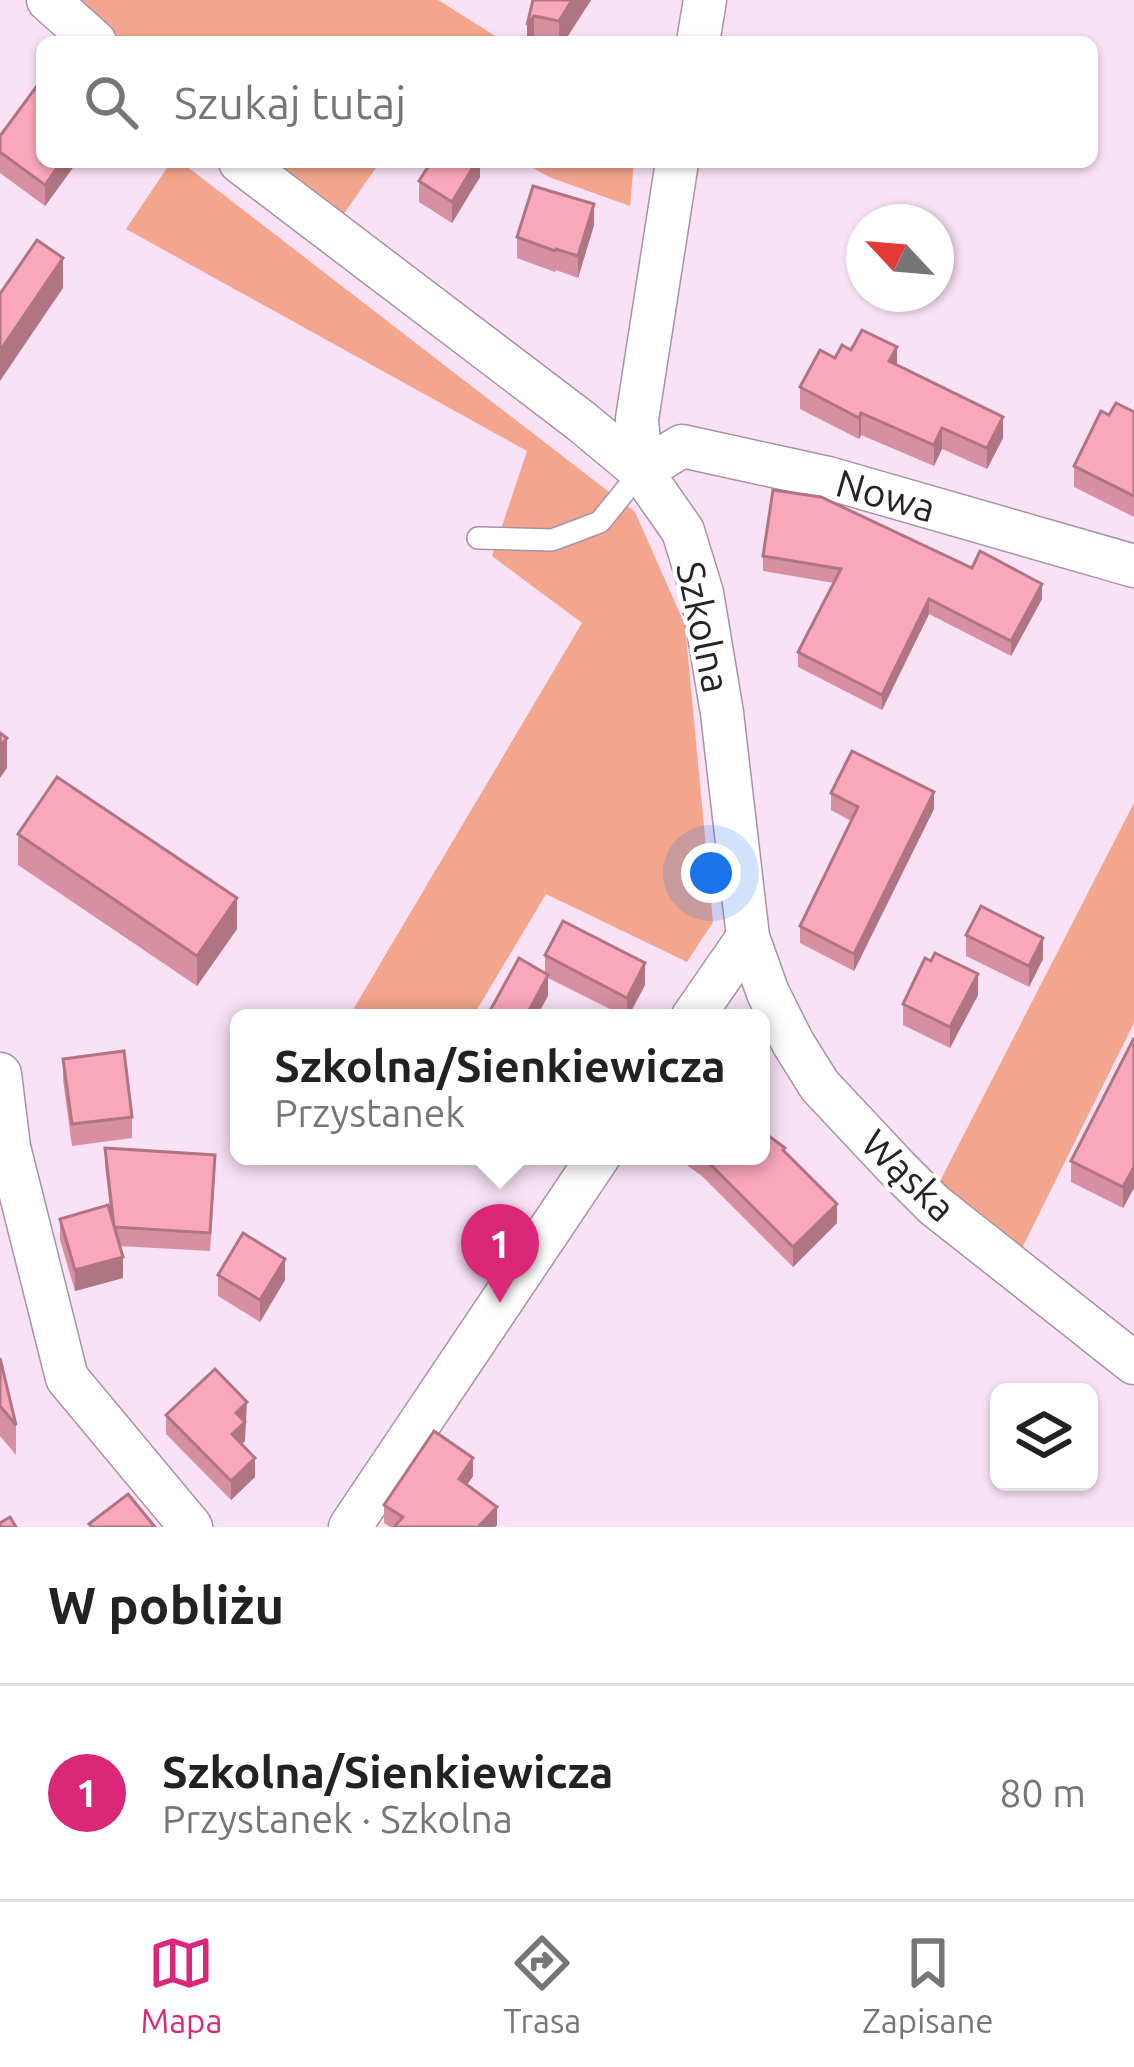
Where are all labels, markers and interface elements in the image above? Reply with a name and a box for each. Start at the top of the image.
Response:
search box [36,36,1098,168]
icon: search [78,69,144,135]
text: Szukaj tutaj [174,77,406,128]
north arrow [846,204,954,312]
street label: Nowa [832,460,940,530]
street label: Szkolna [669,558,739,696]
your location [681,843,741,903]
popup [230,1009,770,1165]
text: Szkolna/Sienkiewicza [274,1040,726,1091]
text: Przystanek [274,1091,465,1134]
street label: Wąska [854,1121,964,1229]
pin: 1 [461,1204,539,1303]
map controls [990,1383,1098,1491]
button: layers [990,1383,1098,1491]
text: W pobliżu [48,1576,284,1634]
text: Szkolna/Sienkiewicza [162,1746,614,1797]
text: 1 [76,1771,98,1814]
text: 80 m [999,1771,1086,1814]
text: Przystanek · Szkolna [162,1797,513,1840]
tab: Mapa [140,1930,222,2039]
tab: Trasa [503,1930,581,2039]
tab: Zapisane [862,1930,994,2039]

